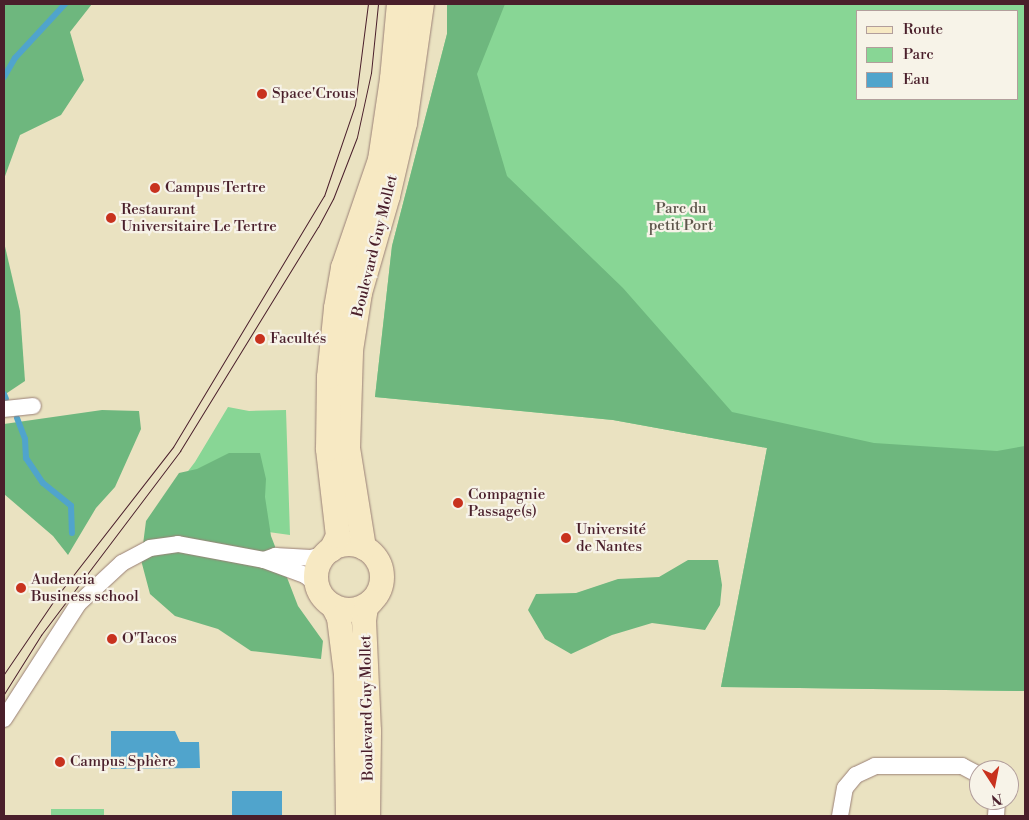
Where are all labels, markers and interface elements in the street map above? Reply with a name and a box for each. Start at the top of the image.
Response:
legend [856,10,1019,100]
text: Route [903,20,943,39]
text: Parc [903,45,934,64]
text: Eau [903,70,930,89]
place label: Space'Crous [272,85,356,103]
marker: Space'Crous [256,88,268,100]
street label: Boulevard Guy Mollet [349,173,401,319]
place label: Campus Tertre [165,179,266,197]
marker: Campus Tertre [149,182,161,194]
park label: Parc du petit Port [649,199,713,234]
place label: Restaurant Universitaire Le Tertre [121,200,277,235]
marker: Restaurant Universitaire Le Tertre [105,212,117,224]
place label: Facultés [270,330,326,348]
marker: Facultés [254,333,266,345]
place label: Compagnie Passage(s) [468,485,545,520]
marker: Compagnie Passage(s) [452,497,464,509]
place label: Université de Nantes [576,520,646,555]
marker: Université de Nantes [560,532,572,544]
place label: Audencia Business school [31,570,139,605]
marker: Audencia Business school [15,582,27,594]
place label: O'Tacos [122,630,177,648]
marker: O'Tacos [106,633,118,645]
street label: Boulevard Guy Mollet [357,635,377,781]
place label: Campus Sphère [70,753,176,771]
marker: Campus Sphère [54,756,66,768]
north arrow [969,760,1019,810]
text: N [990,789,1004,809]

